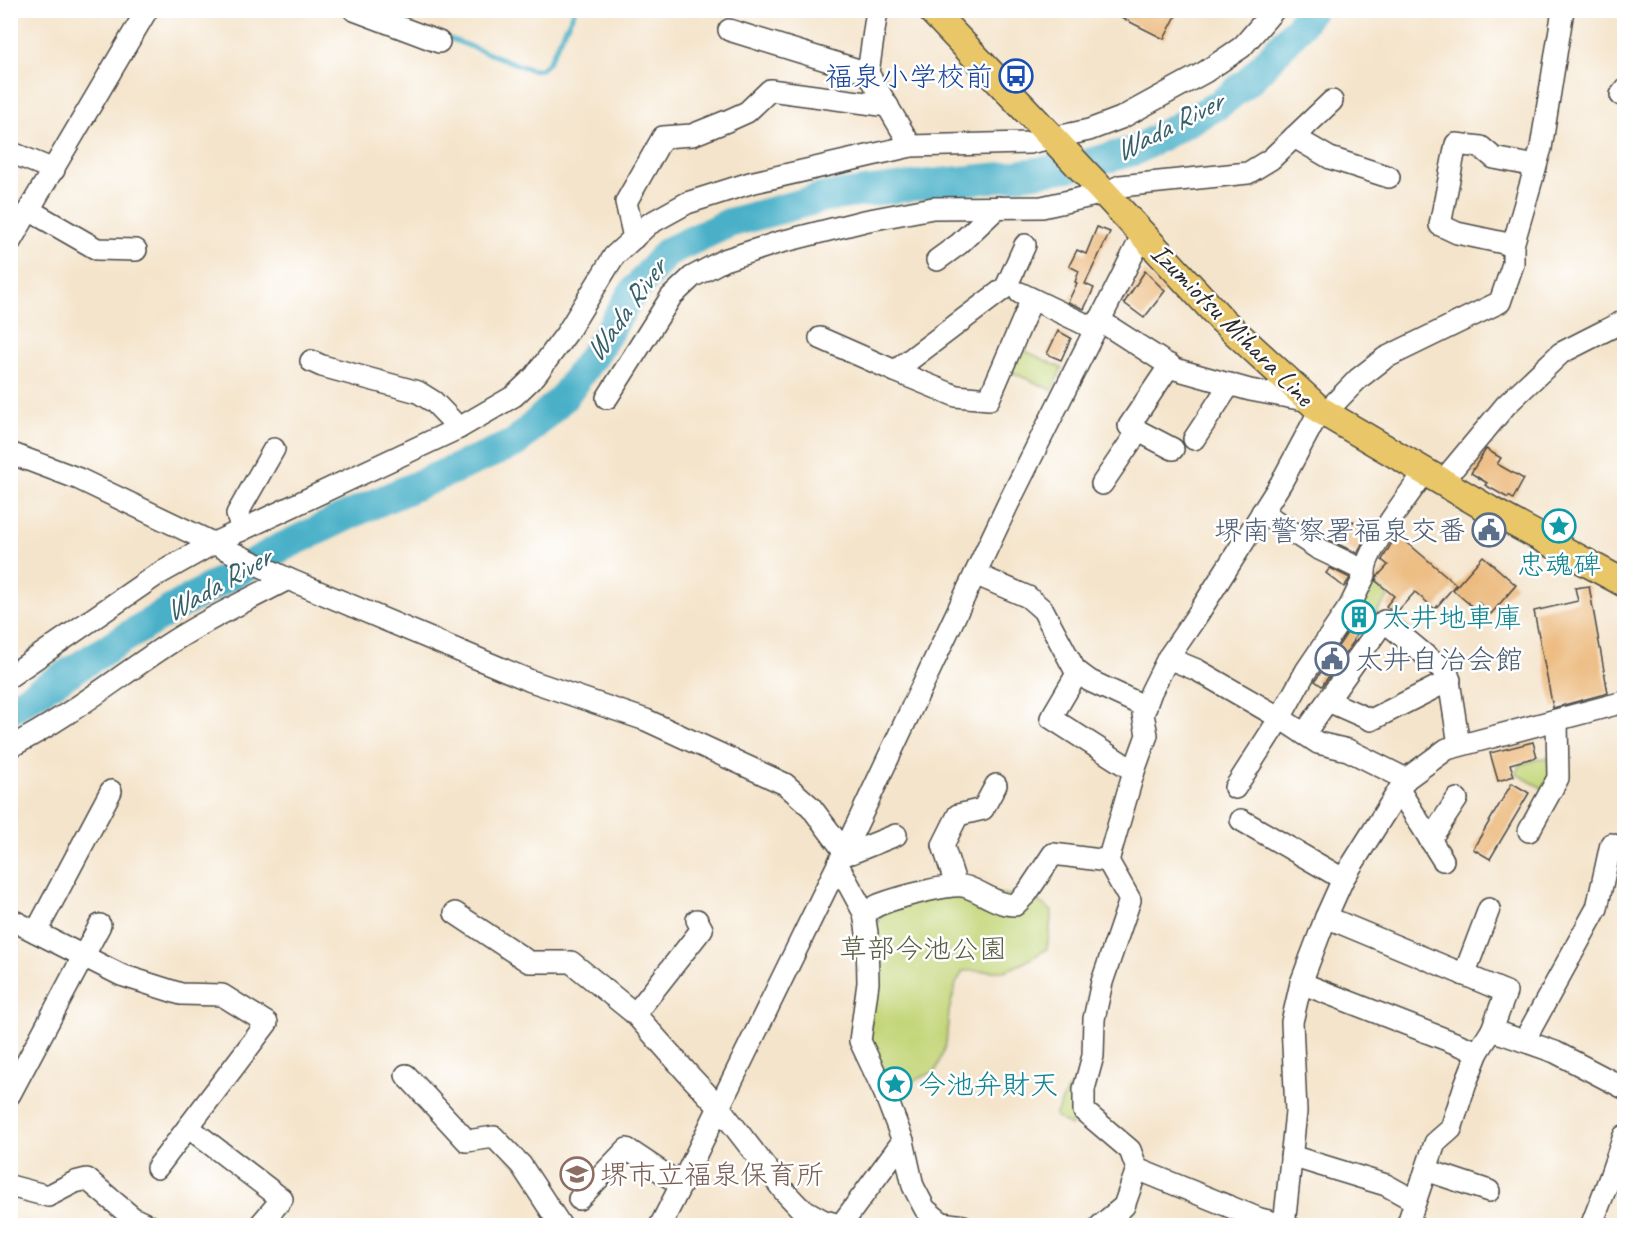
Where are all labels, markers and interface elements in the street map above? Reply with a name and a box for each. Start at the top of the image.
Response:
bus stop icon: 福泉小学校前 [998,58,1034,94]
place label: 福泉小学校前 [825,59,993,94]
water label: Wada River [1107,80,1233,169]
street label: Izumiotsu Mihara Line [1144,235,1323,415]
water label: Wada River [575,247,678,368]
place icon: 忠魂碑 [1541,508,1577,544]
public building icon: 堺南警察署福泉交番 [1471,512,1507,548]
place label: 堺南警察署福泉交番 [1214,513,1466,548]
water label: Wada River [157,536,282,630]
place label: 忠魂碑 [1517,547,1601,582]
building icon: 太井地車庫 [1341,599,1377,635]
place label: 太井地車庫 [1382,600,1522,635]
public building icon: 太井自治会館 [1314,641,1350,677]
place label: 太井自治会館 [1355,642,1523,677]
park label: 草部今池公園 [839,931,1007,966]
place icon: 今池弁財天 [877,1066,913,1102]
place label: 今池弁財天 [918,1067,1058,1102]
school or university icon: 堺市立福泉保育所 [559,1156,595,1192]
place label: 堺市立福泉保育所 [600,1157,824,1192]

